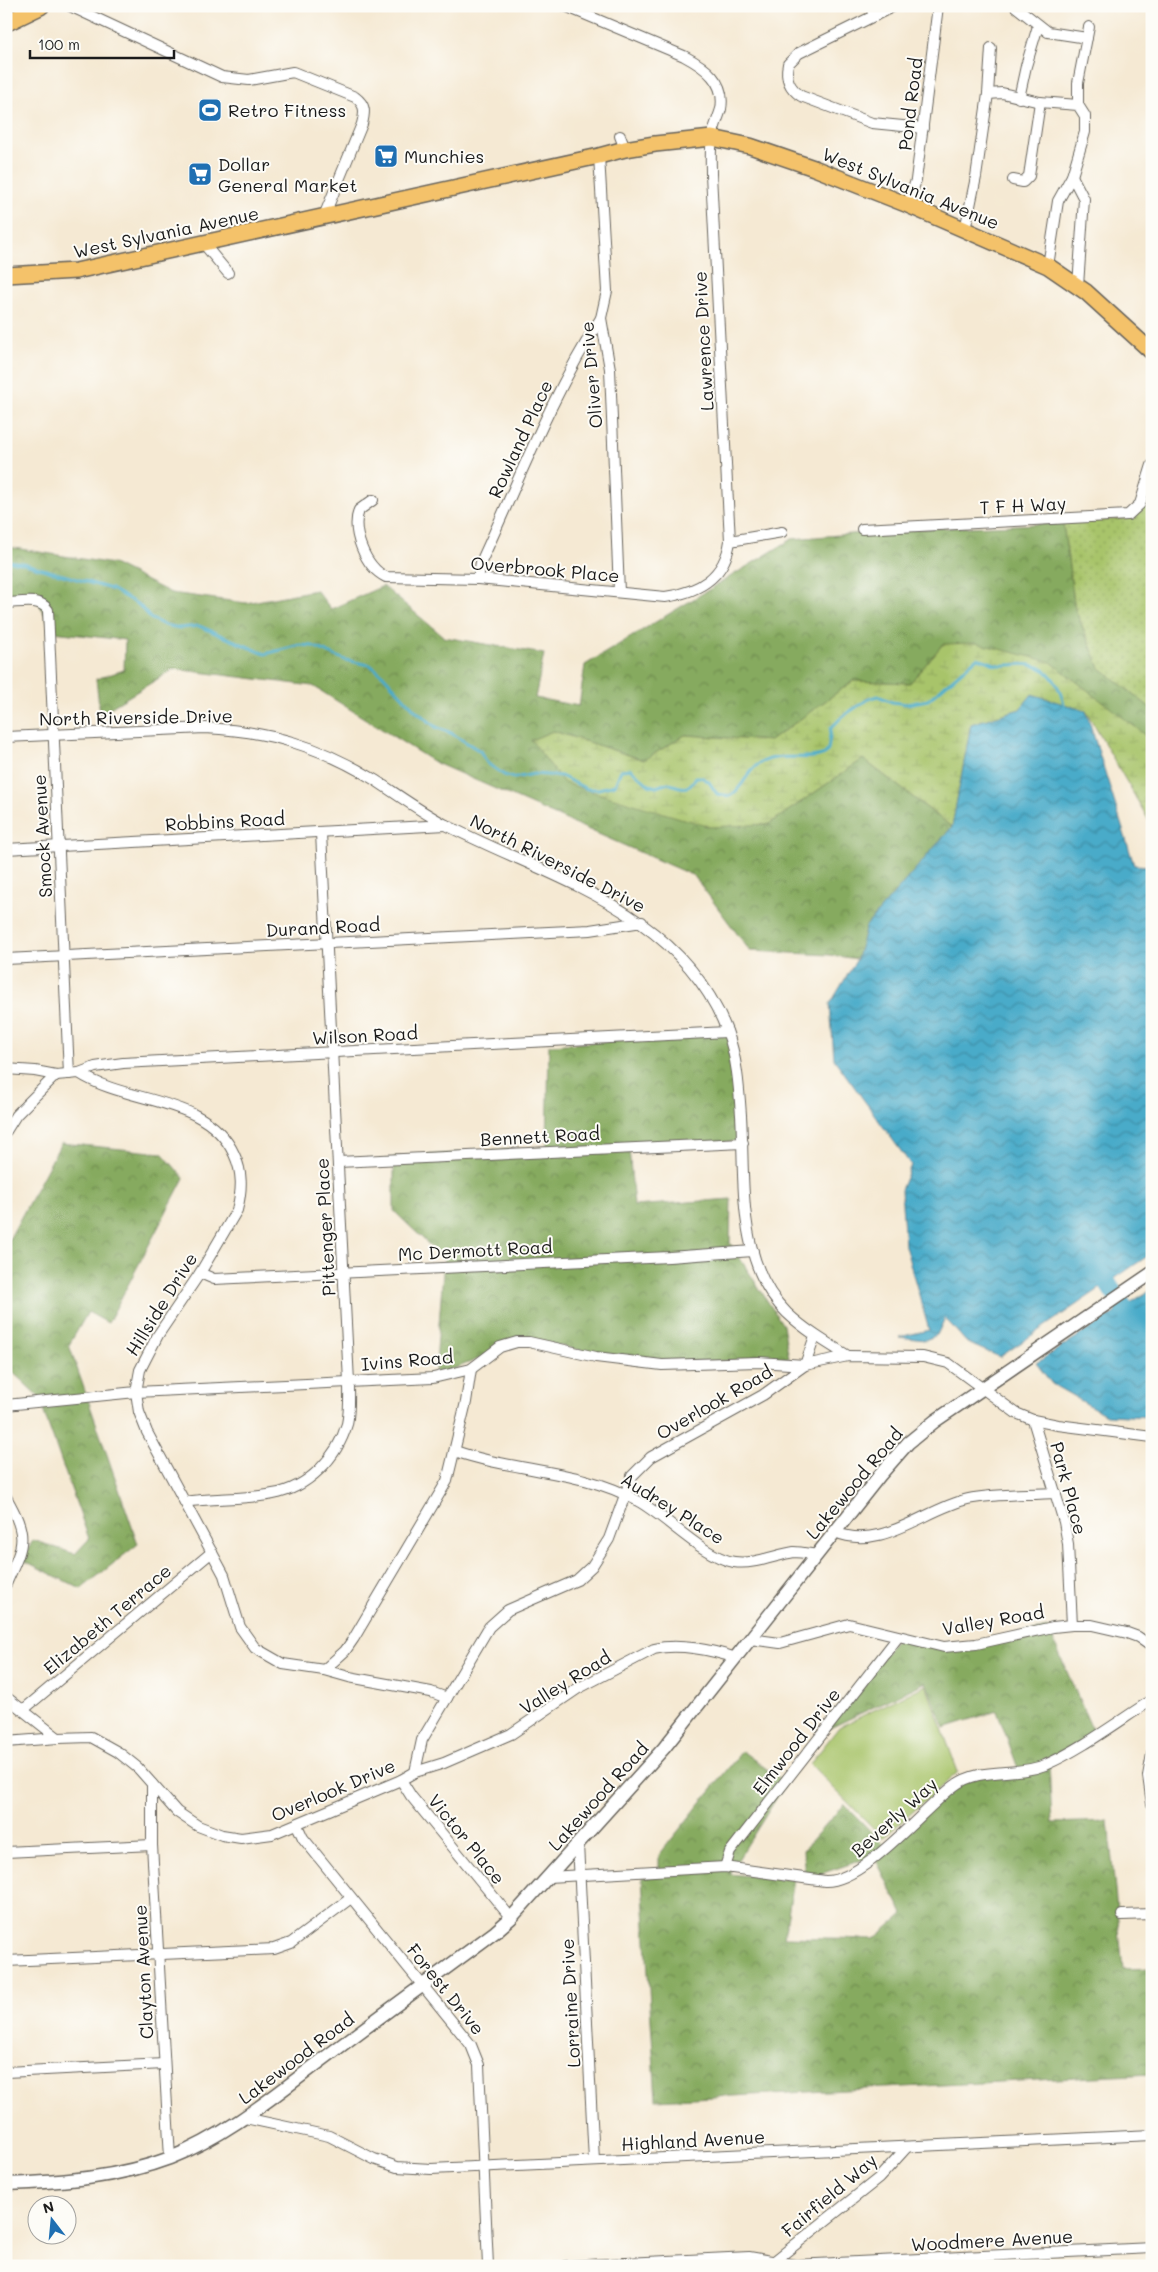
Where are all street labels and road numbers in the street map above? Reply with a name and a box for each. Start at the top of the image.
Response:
street label: Pond Road [892,56,928,152]
street label: West Sylvania Avenue [819,141,1003,235]
street label: West Sylvania Avenue [71,201,261,263]
street label: Lawrence Drive [687,271,719,411]
street label: Oliver Drive [574,320,608,430]
street label: Rowland Place [482,376,558,502]
street label: T F H Way [979,491,1067,519]
street label: Overbrook Place [469,551,621,587]
street label: North Riverside Drive [39,703,233,731]
street label: Smock Avenue [27,774,57,898]
street label: Robbins Road [164,806,286,836]
street label: North Riverside Drive [466,808,650,918]
street label: Durand Road [265,912,381,942]
street label: Wilson Road [312,1020,418,1050]
street label: Bennett Road [480,1121,600,1151]
street label: Pittenger Place [309,1157,341,1297]
street label: Mc Dermott Road [397,1234,553,1266]
street label: Hillside Drive [120,1248,202,1360]
street label: Ivins Road [360,1344,454,1376]
street label: Overlook Road [652,1359,776,1445]
street label: Lakewood Road [800,1422,908,1544]
street label: Park Place [1045,1439,1093,1537]
street label: Audrey Place [617,1467,729,1549]
street label: Elizabeth Terrace [38,1558,176,1680]
street label: Valley Road [940,1599,1046,1641]
street label: Valley Road [515,1645,615,1719]
street label: Elmwood Drive [747,1683,845,1799]
street label: Lakewood Road [543,1736,653,1856]
street label: Overlook Drive [267,1753,399,1827]
street label: Beverly Way [846,1772,942,1862]
street label: Victor Place [423,1789,511,1889]
street label: Clayton Avenue [127,1904,159,2040]
street label: Forest Drive [402,1938,490,2040]
street label: Lorraine Drive [555,1938,585,2068]
street label: Lakewood Road [233,2007,359,2109]
street label: Highland Avenue [620,2124,766,2156]
street label: Fairfield Way [776,2148,882,2242]
street label: Woodmere Avenue [910,2224,1074,2256]

